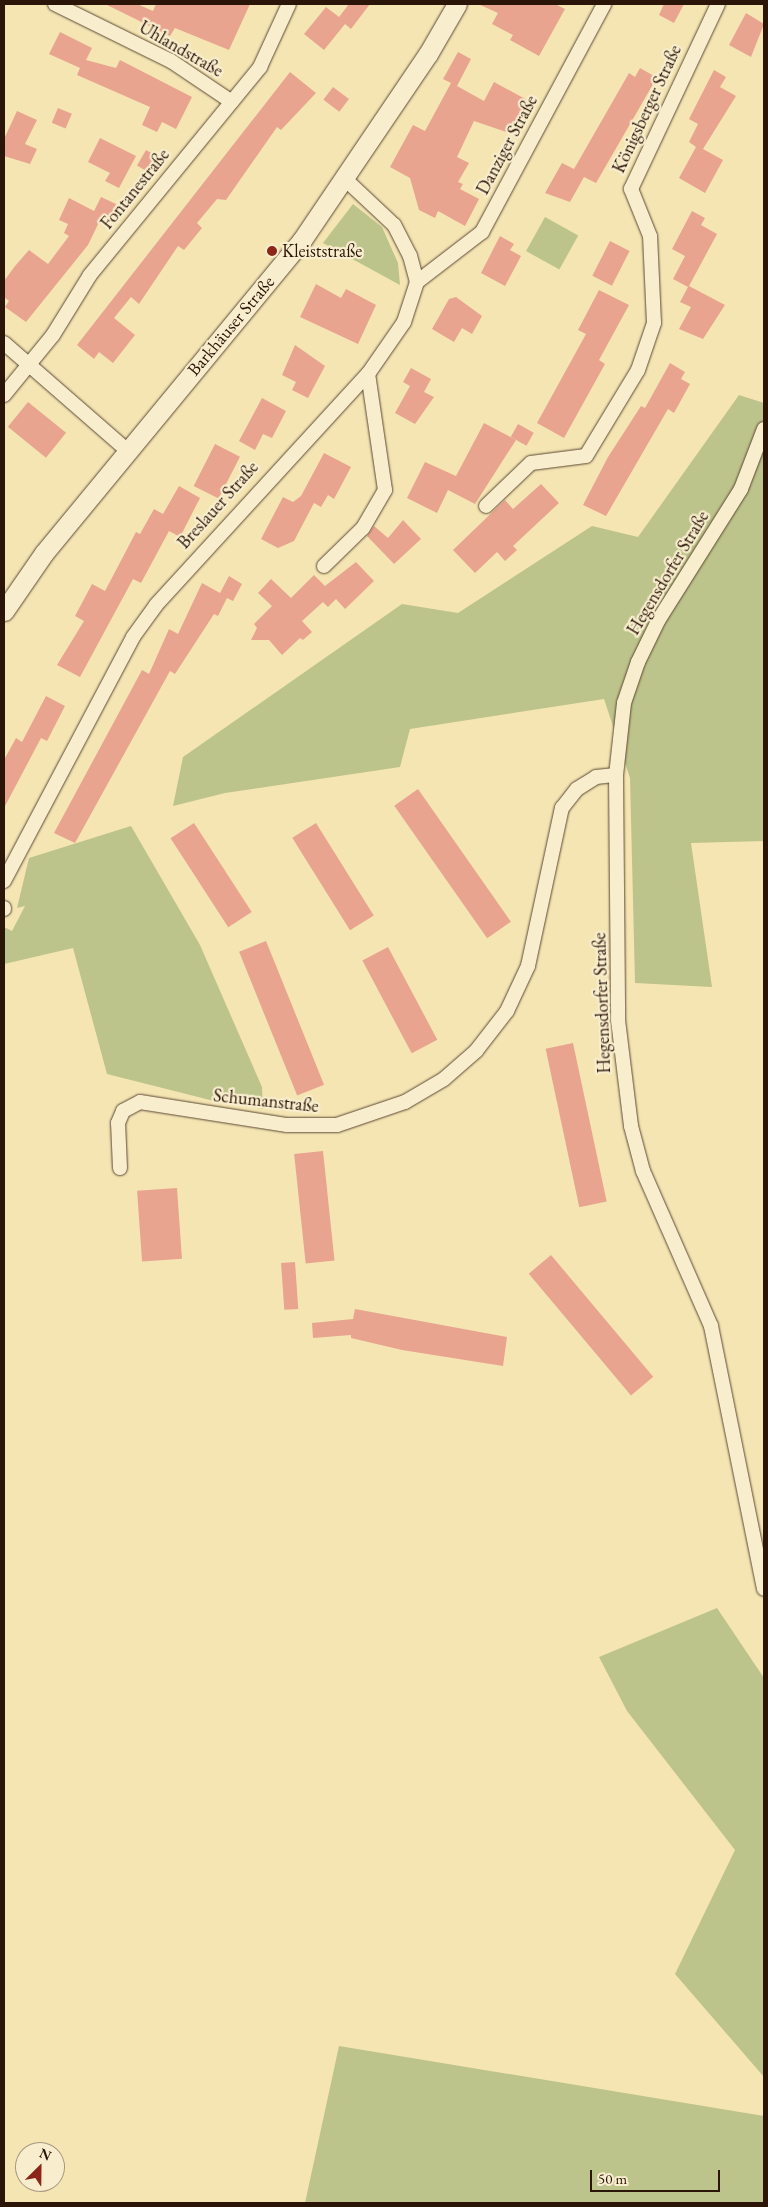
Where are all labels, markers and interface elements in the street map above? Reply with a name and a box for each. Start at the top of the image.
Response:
street label: Uhlandstraße [135,16,227,82]
street label: Königsberger Straße [608,42,686,176]
street label: Danziger Straße [472,92,542,198]
street label: Fontanestraße [96,144,174,234]
place label: Kleiststraße [282,240,362,262]
marker: Kleiststraße [266,245,278,257]
street label: Barkhäuser Straße [183,272,279,380]
street label: Breslauer Straße [173,457,263,553]
street label: Hegensdorfer Straße [622,507,714,639]
street label: Hegensdorfer Straße [589,932,615,1074]
street label: Schumanstraße [212,1085,320,1117]
north arrow [15,2142,65,2192]
text: N [37,2144,54,2165]
scale bar [593,2160,723,2192]
text: 50 m [598,2169,627,2188]

